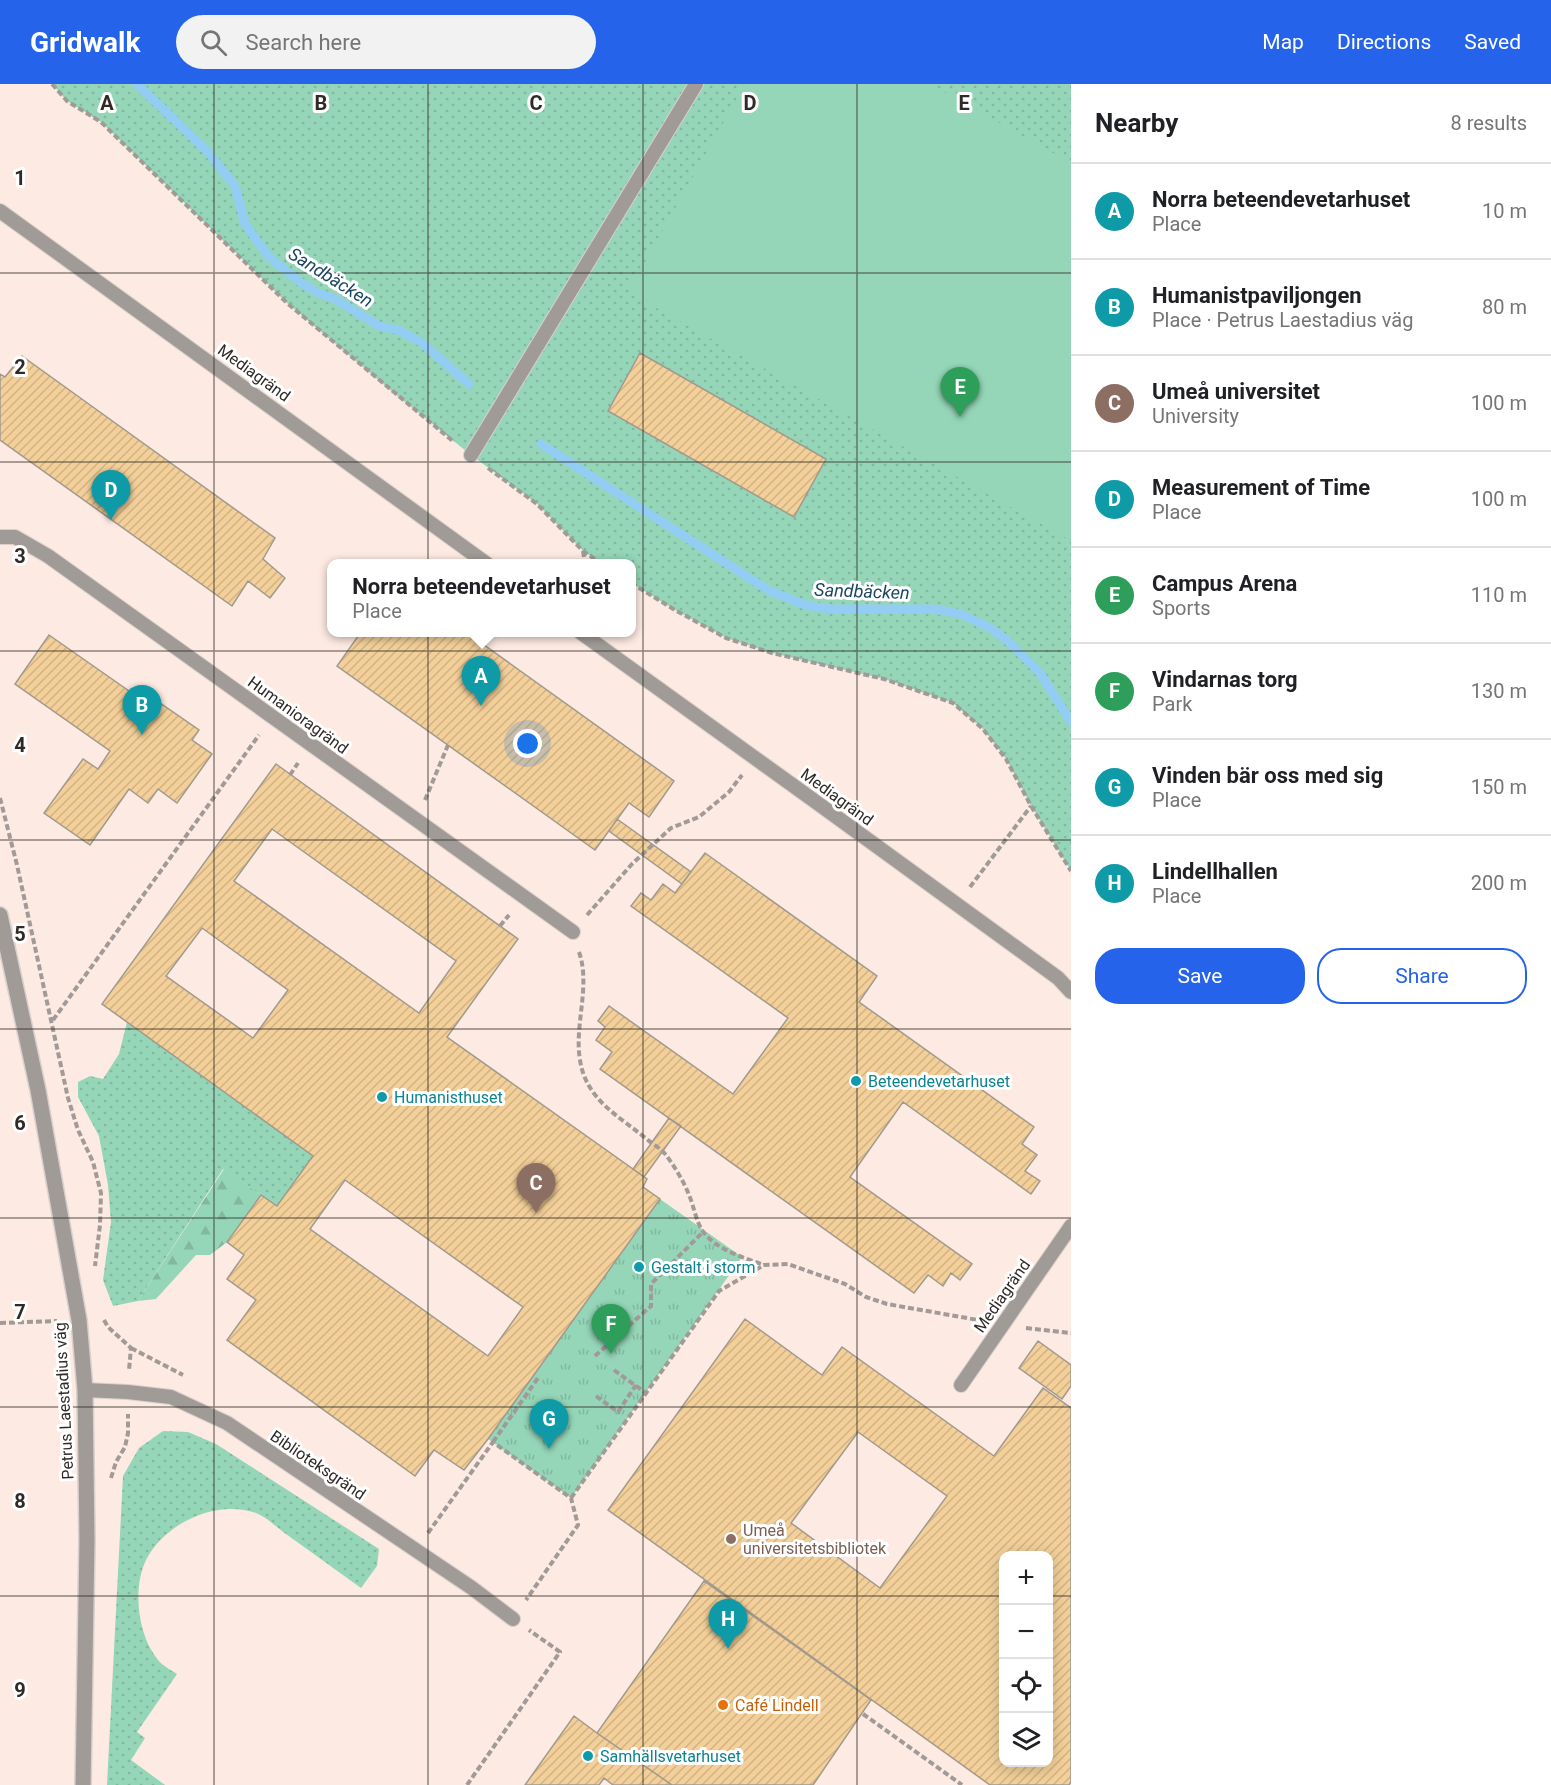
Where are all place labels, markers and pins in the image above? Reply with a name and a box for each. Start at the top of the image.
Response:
pin: E [940,368,980,417]
pin: D [92,470,130,520]
pin: A [462,656,500,706]
pin: B [122,686,162,735]
place label: Beteendevetarhuset [868,1072,1010,1091]
marker: Beteendevetarhuset [849,1074,863,1088]
place label: Humanisthuset [394,1088,503,1107]
marker: Humanisthuset [375,1090,389,1104]
pin: C [516,1164,556,1213]
place label: Gestalt i storm [651,1258,755,1277]
marker: Gestalt i storm [632,1260,646,1274]
pin: F [592,1304,630,1354]
pin: G [530,1400,568,1449]
place label: Umeå universitetsbibliotek [743,1521,887,1558]
marker: Umeå universitetsbibliotek [724,1532,738,1546]
pin: H [708,1600,748,1649]
place label: Café Lindell [735,1696,819,1715]
marker: Café Lindell [716,1698,730,1712]
place label: Samhällsvetarhuset [600,1747,741,1766]
marker: Samhällsvetarhuset [581,1749,595,1763]

